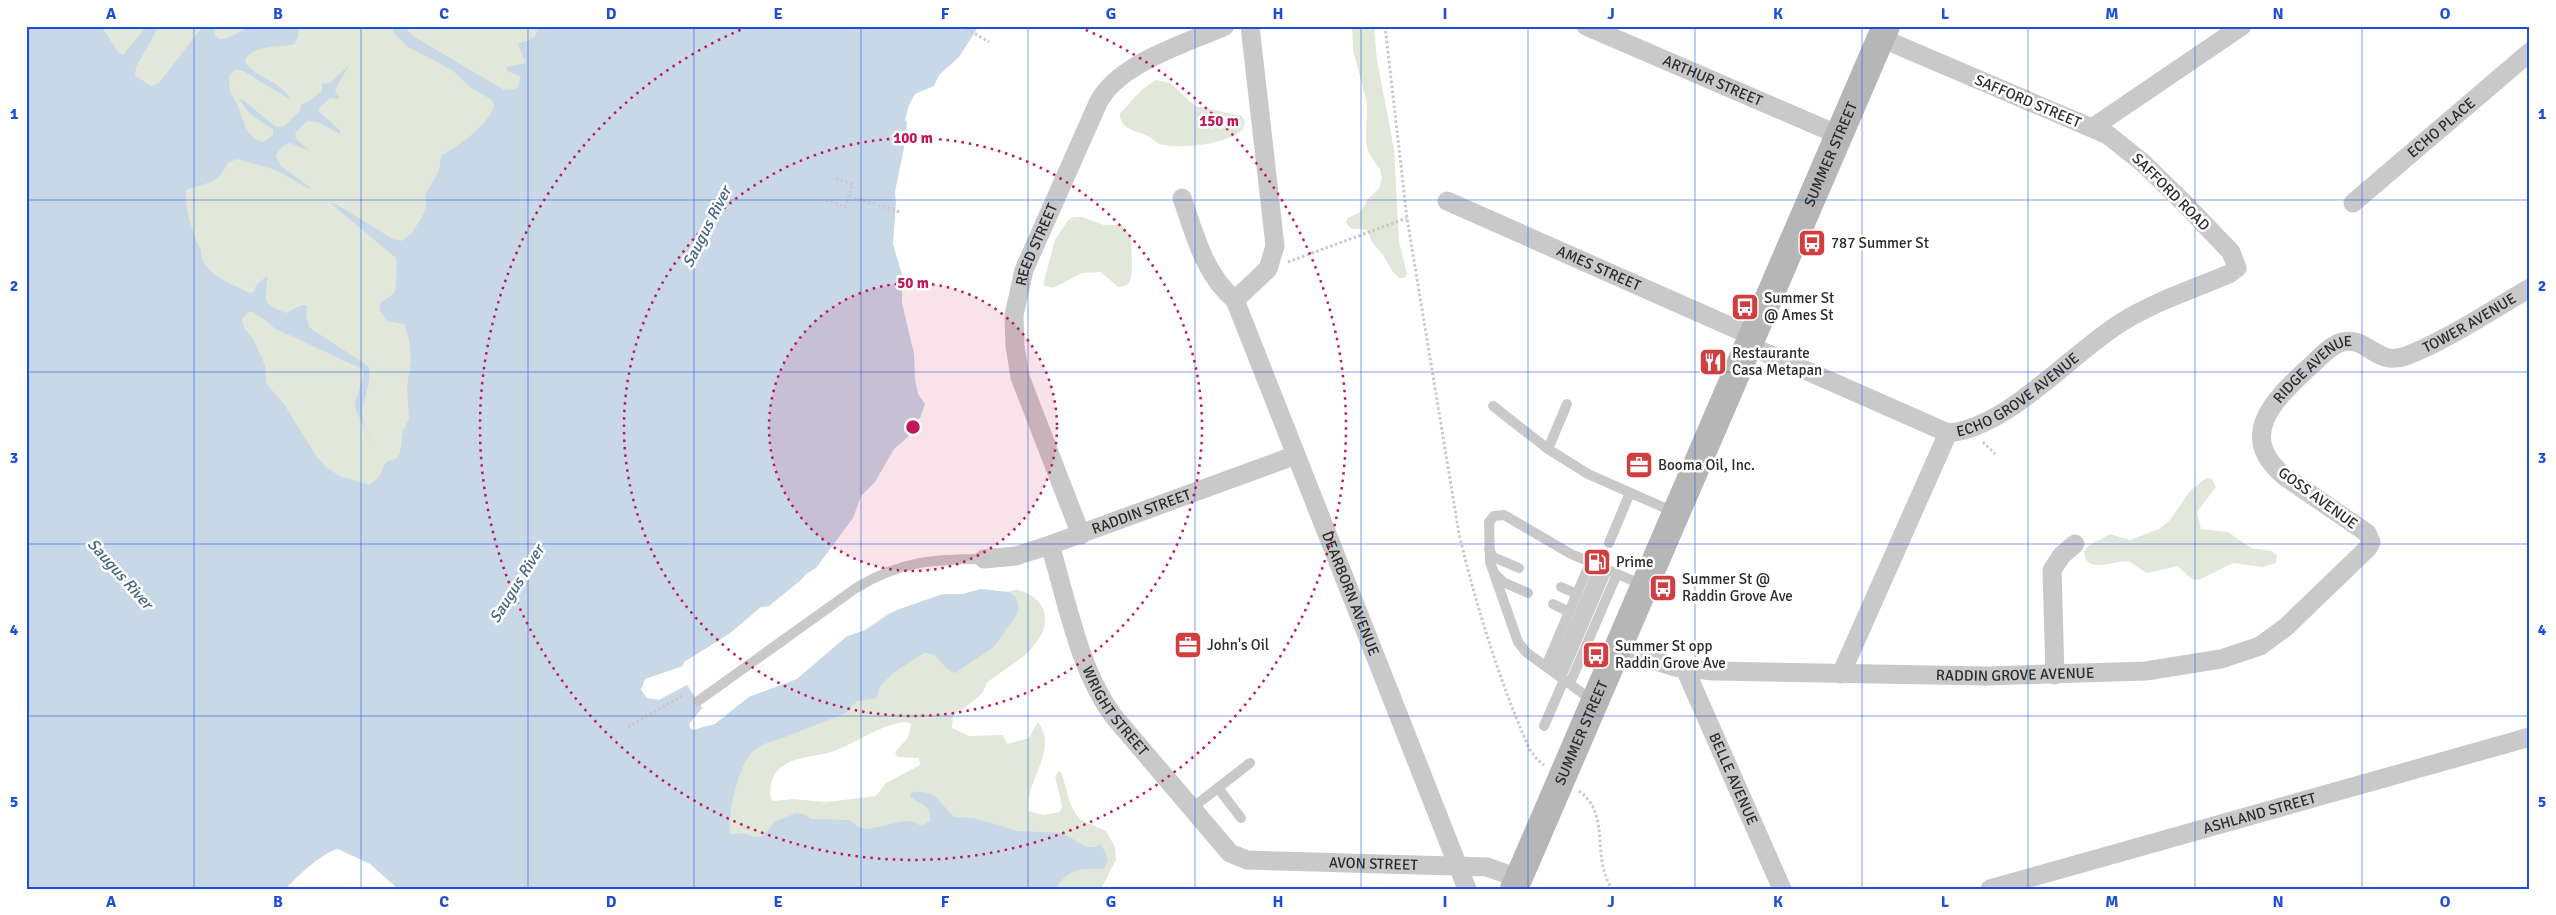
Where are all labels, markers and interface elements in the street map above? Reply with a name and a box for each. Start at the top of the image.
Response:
text: A [106,4,117,24]
text: B [273,4,283,24]
text: C [439,4,449,24]
text: D [606,4,617,24]
text: E [773,4,783,24]
text: F [941,4,950,24]
text: G [1106,4,1116,24]
text: H [1273,4,1283,24]
text: I [1442,4,1448,24]
text: J [1607,4,1615,24]
text: K [1773,4,1783,24]
text: L [1941,4,1950,24]
text: M [2105,4,2119,24]
text: N [2272,4,2284,24]
text: O [2440,4,2451,24]
street label: ARTHUR STREET [1660,51,1766,110]
street label: SAFFORD STREET [1972,71,2084,132]
street label: ECHO PLACE [2404,94,2479,162]
street label: SUMMER STREET [1800,99,1861,209]
text: 1 [10,104,19,124]
text: 1 [2538,104,2547,124]
text: 150 m [1199,112,1239,130]
text: 100 m [893,129,933,147]
street label: SAFFORD ROAD [2128,149,2214,235]
water label: Saugus River [678,181,737,271]
street label: REED STREET [1012,200,1062,287]
bus stop icon: 787 Summer St [1797,228,1827,258]
place label: 787 Summer St [1831,234,1929,252]
street label: AMES STREET [1554,242,1644,295]
text: 50 m [897,274,929,292]
text: 2 [10,276,18,296]
text: 2 [2538,276,2546,296]
place label: Summer St @ Ames St [1764,289,1834,324]
street label: TOWER AVENUE [2420,289,2519,357]
bus stop icon: Summer St @ Ames St [1730,292,1760,322]
street label: RIDGE AVENUE [2269,332,2352,407]
place label: Restaurante Casa Metapan [1732,344,1822,379]
restaurant icon: Restaurante Casa Metapan [1698,347,1728,377]
street label: ECHO GROVE AVENUE [1955,349,2083,441]
centre of rings [904,418,922,436]
text: 3 [10,448,18,468]
text: 3 [2538,448,2546,468]
office icon: Booma Oil, Inc. [1624,450,1654,480]
place label: Booma Oil, Inc. [1658,456,1755,474]
street label: GOSS AVENUE [2275,463,2361,533]
street label: RADDIN STREET [1089,485,1194,538]
street label: DEARBORN AVENUE [1318,529,1383,658]
water label: Saugus River [83,535,158,615]
water label: Saugus River [485,540,550,627]
fuel station icon: Prime [1582,547,1612,577]
place label: Prime [1616,553,1654,571]
place label: Summer St @ Raddin Grove Ave [1682,570,1793,605]
bus stop icon: Summer St @ Raddin Grove Ave [1648,573,1678,603]
text: 4 [10,620,19,640]
text: 4 [2538,620,2547,640]
office icon: John's Oil [1173,630,1203,660]
place label: John's Oil [1207,636,1269,654]
place label: Summer St opp Raddin Grove Ave [1615,637,1726,672]
bus stop icon: Summer St opp Raddin Grove Ave [1581,640,1611,670]
street label: WRIGHT STREET [1078,663,1153,760]
street label: RADDIN GROVE AVENUE [1936,664,2095,685]
street label: SUMMER STREET [1551,677,1612,788]
street label: BELLE AVENUE [1705,730,1762,828]
street label: ASHLAND STREET [2201,789,2319,838]
text: 5 [10,792,18,812]
text: 5 [2538,792,2546,812]
street label: AVON STREET [1329,853,1419,874]
text: A [106,892,117,912]
text: B [273,892,283,912]
text: C [439,892,449,912]
text: D [606,892,617,912]
text: E [773,892,783,912]
text: F [941,892,950,912]
text: G [1106,892,1116,912]
text: H [1273,892,1283,912]
text: I [1442,892,1448,912]
text: J [1607,892,1615,912]
text: K [1773,892,1783,912]
text: L [1941,892,1950,912]
text: M [2105,892,2119,912]
text: N [2272,892,2284,912]
text: O [2440,892,2451,912]

